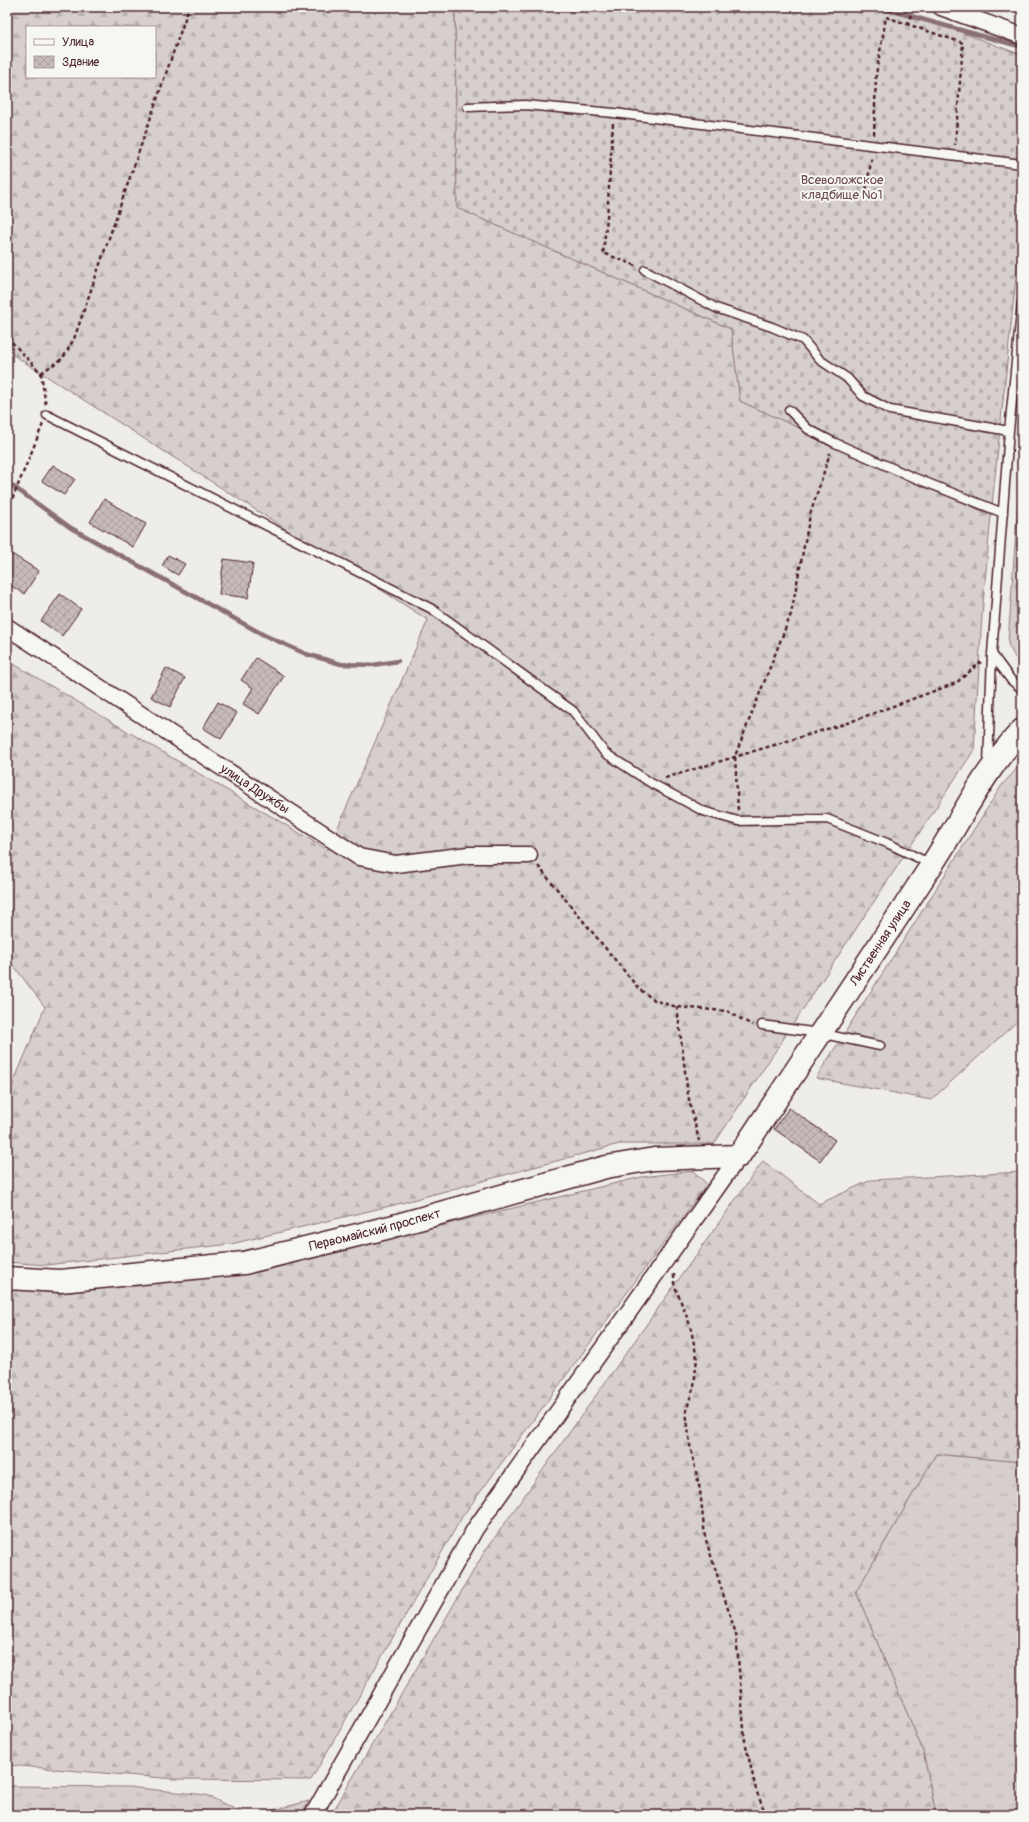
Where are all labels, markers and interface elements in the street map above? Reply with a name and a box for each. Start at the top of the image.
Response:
legend [26,26,156,78]
text: Улица [62,35,94,50]
text: Здание [62,55,99,70]
park label: Всеволожское кладбище №1 [801,172,884,203]
street label: улица Дружбы [217,760,292,817]
street label: Лиственная улица [846,897,915,990]
street label: Первомайский проспект [307,1205,443,1255]

